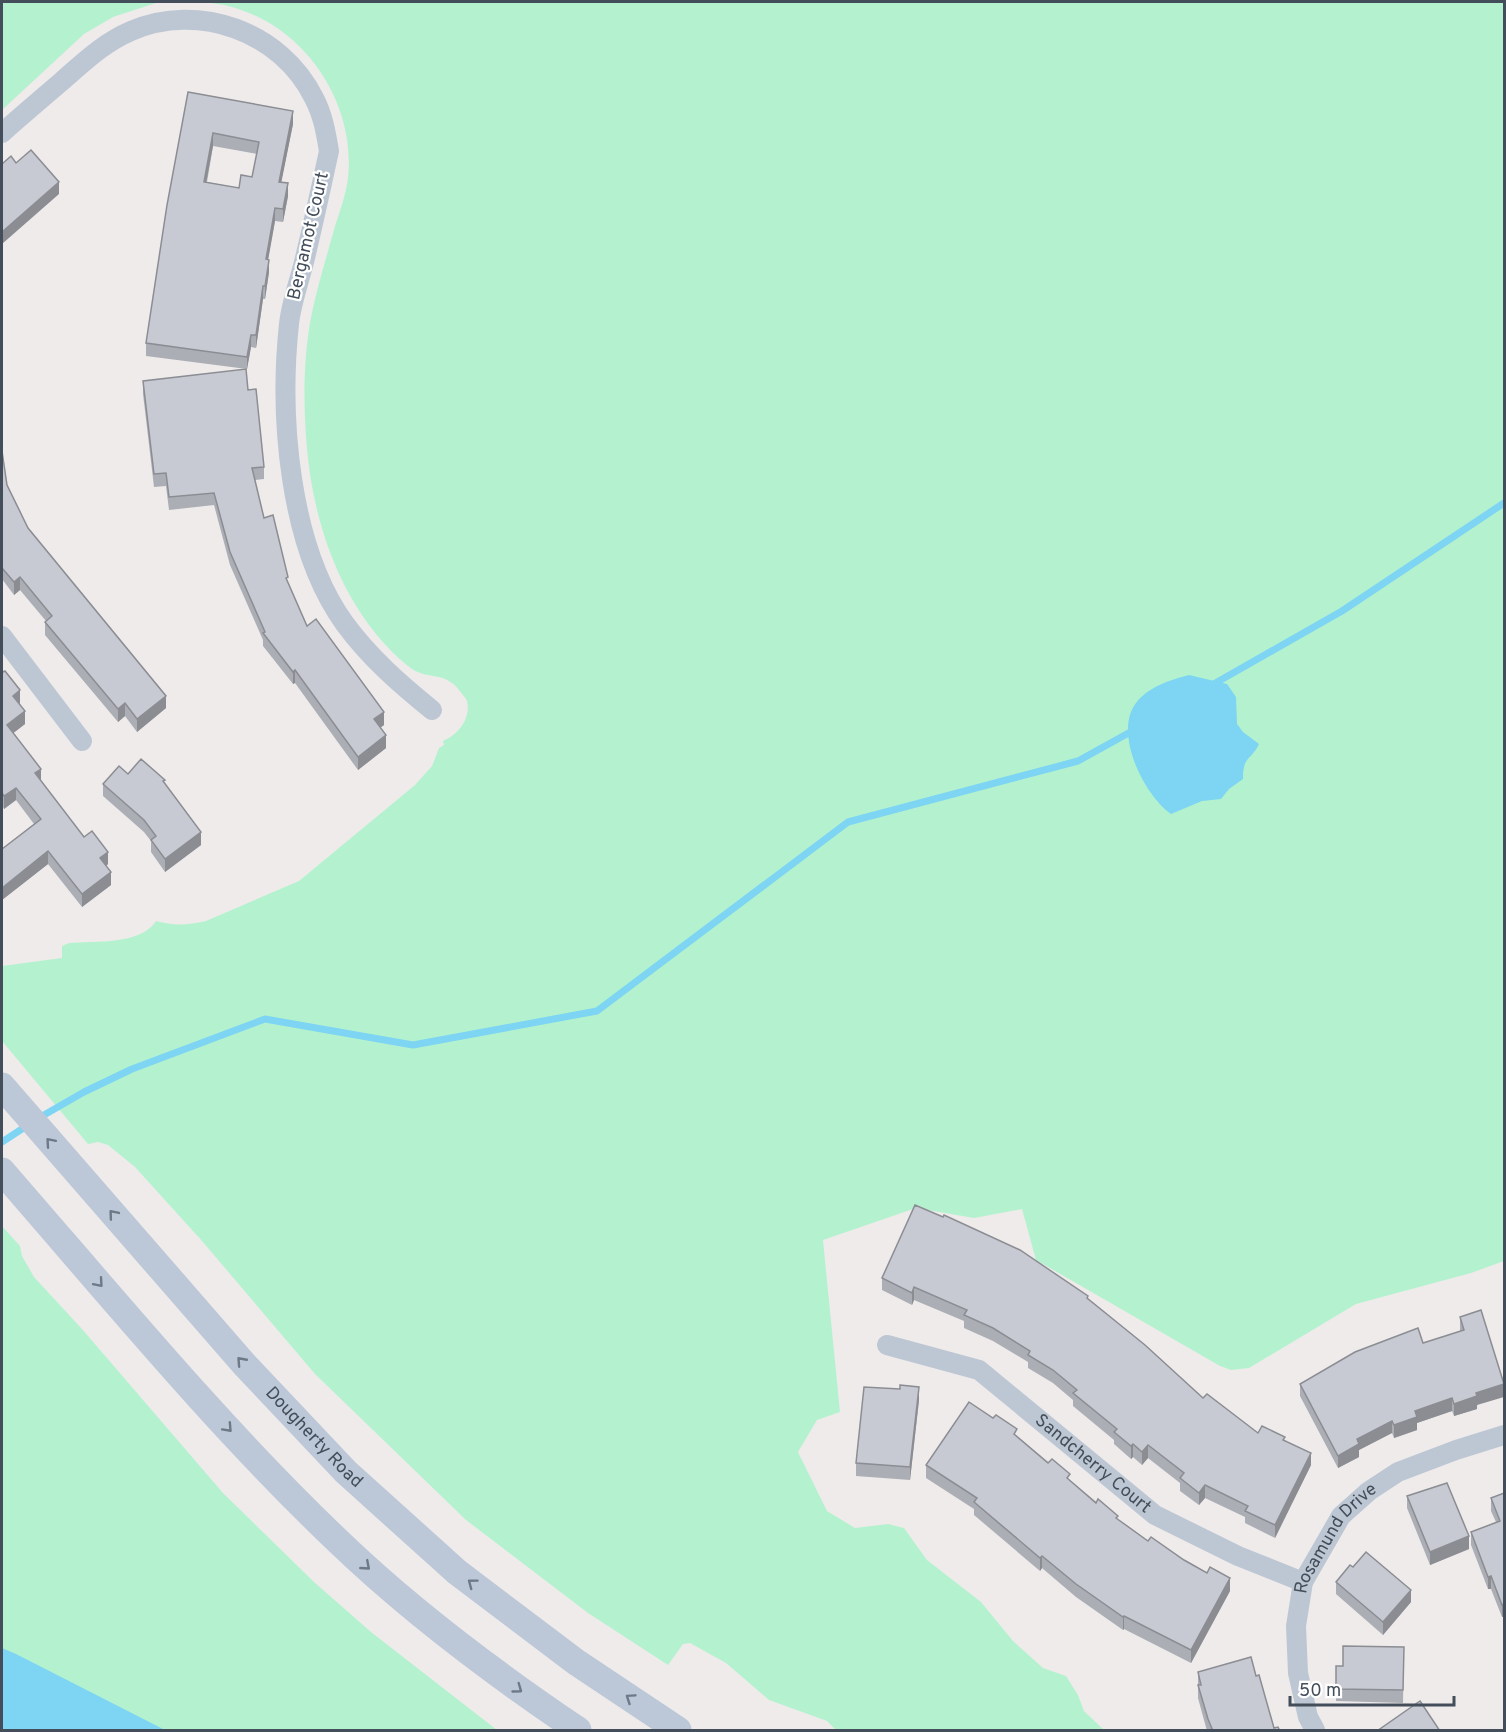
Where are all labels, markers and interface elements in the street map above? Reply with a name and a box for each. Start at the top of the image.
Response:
street label: Bergamot Court [283,170,335,302]
one-way arrow [46,1138,57,1149]
one-way arrow [109,1210,120,1221]
one-way arrow [92,1276,103,1287]
one-way arrow [237,1357,248,1368]
street label: Dougherty Road [260,1382,368,1493]
street label: Sandcherry Court [1030,1409,1156,1519]
one-way arrow [221,1422,232,1432]
street label: Rosamund Drive [1290,1478,1381,1595]
one-way arrow [359,1559,370,1570]
one-way arrow [468,1580,479,1591]
scale bar [1290,1669,1454,1707]
text: 50 m [1299,1680,1341,1703]
one-way arrow [511,1682,522,1693]
one-way arrow [626,1694,637,1705]

